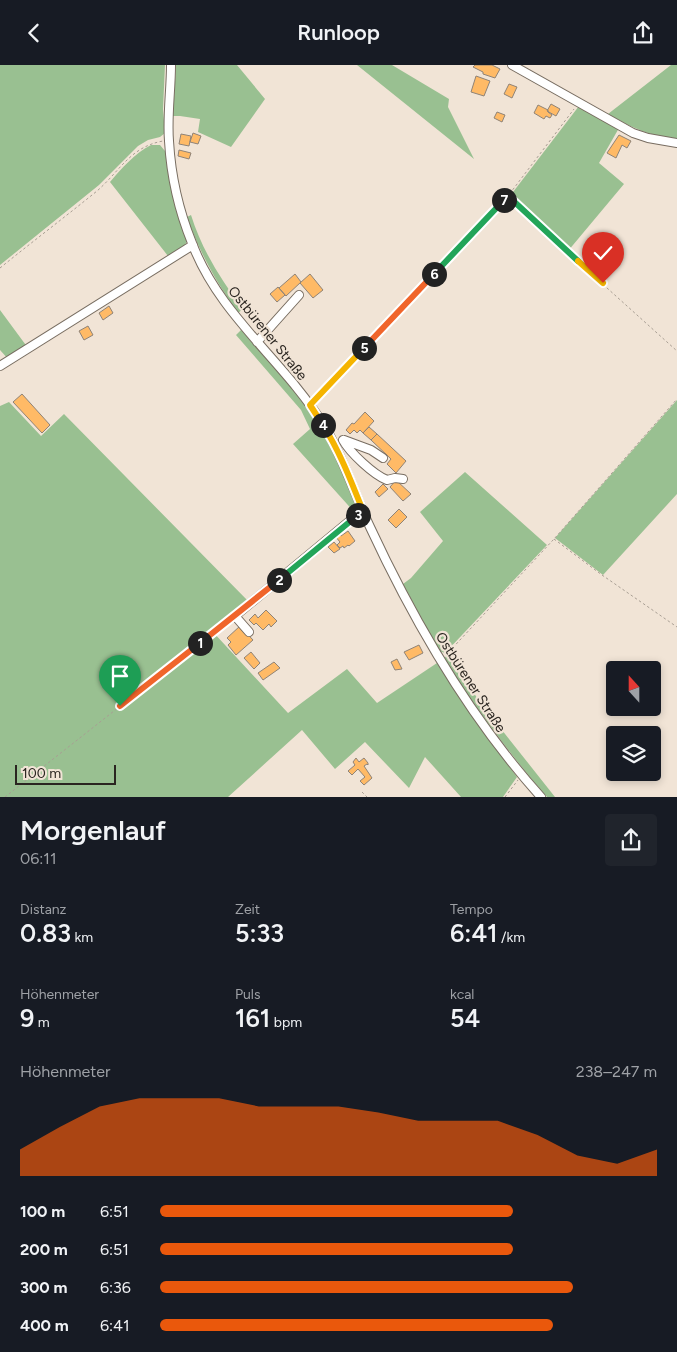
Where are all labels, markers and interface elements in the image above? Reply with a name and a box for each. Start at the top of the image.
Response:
icon: back [20,19,48,47]
text: Runloop [297,19,380,46]
icon: share [629,19,657,47]
pin: 7 [492,187,516,213]
text: 7 [501,192,508,209]
pin [582,232,624,283]
icon: check [589,239,617,267]
pin: 6 [422,261,446,287]
text: 6 [430,266,439,283]
street label: Ostbürener Straße [224,283,311,384]
pin: 5 [352,335,376,361]
text: 5 [360,340,369,357]
pin: 4 [310,413,336,437]
text: 4 [319,417,328,434]
pin: 3 [346,503,370,527]
text: 3 [355,507,362,524]
pin: 2 [266,567,292,593]
text: 2 [275,572,284,589]
street label: Ostbürener Straße [432,629,509,736]
pin: 1 [188,631,212,655]
text: 1 [198,635,203,652]
pin [99,655,141,706]
north arrow [606,661,661,716]
map controls [606,661,661,781]
icon: arrive [106,662,134,690]
button: layers [606,726,661,781]
scale bar [15,762,116,785]
text: 100 m [22,765,61,782]
text: Morgenlauf [20,813,166,847]
button: share [605,814,657,866]
text: 06:11 [20,849,57,868]
text: Distanz [20,901,67,918]
text: Zeit [235,901,260,918]
text: Tempo [450,901,493,918]
text: 0.83 [20,918,71,948]
text: 5:33 [235,918,284,948]
text: 6:41 [450,918,498,948]
text: km [71,929,93,946]
text: /km [498,929,525,946]
text: Höhenmeter [20,986,99,1003]
text: Puls [235,986,260,1003]
text: kcal [450,986,474,1003]
text: 9 [20,1003,34,1033]
text: 161 [235,1003,270,1033]
text: 54 [450,1003,480,1033]
text: m [34,1014,50,1031]
text: bpm [270,1014,302,1031]
text: Höhenmeter [20,1062,110,1081]
text: 238–247 m [576,1062,657,1081]
text: 100 m [20,1202,65,1221]
text: 6:51 [100,1202,129,1221]
text: 200 m [20,1240,68,1259]
text: 6:51 [100,1240,129,1259]
text: 300 m [20,1278,67,1297]
text: 6:36 [100,1278,131,1297]
text: 400 m [20,1316,69,1335]
text: 6:41 [100,1316,130,1335]

